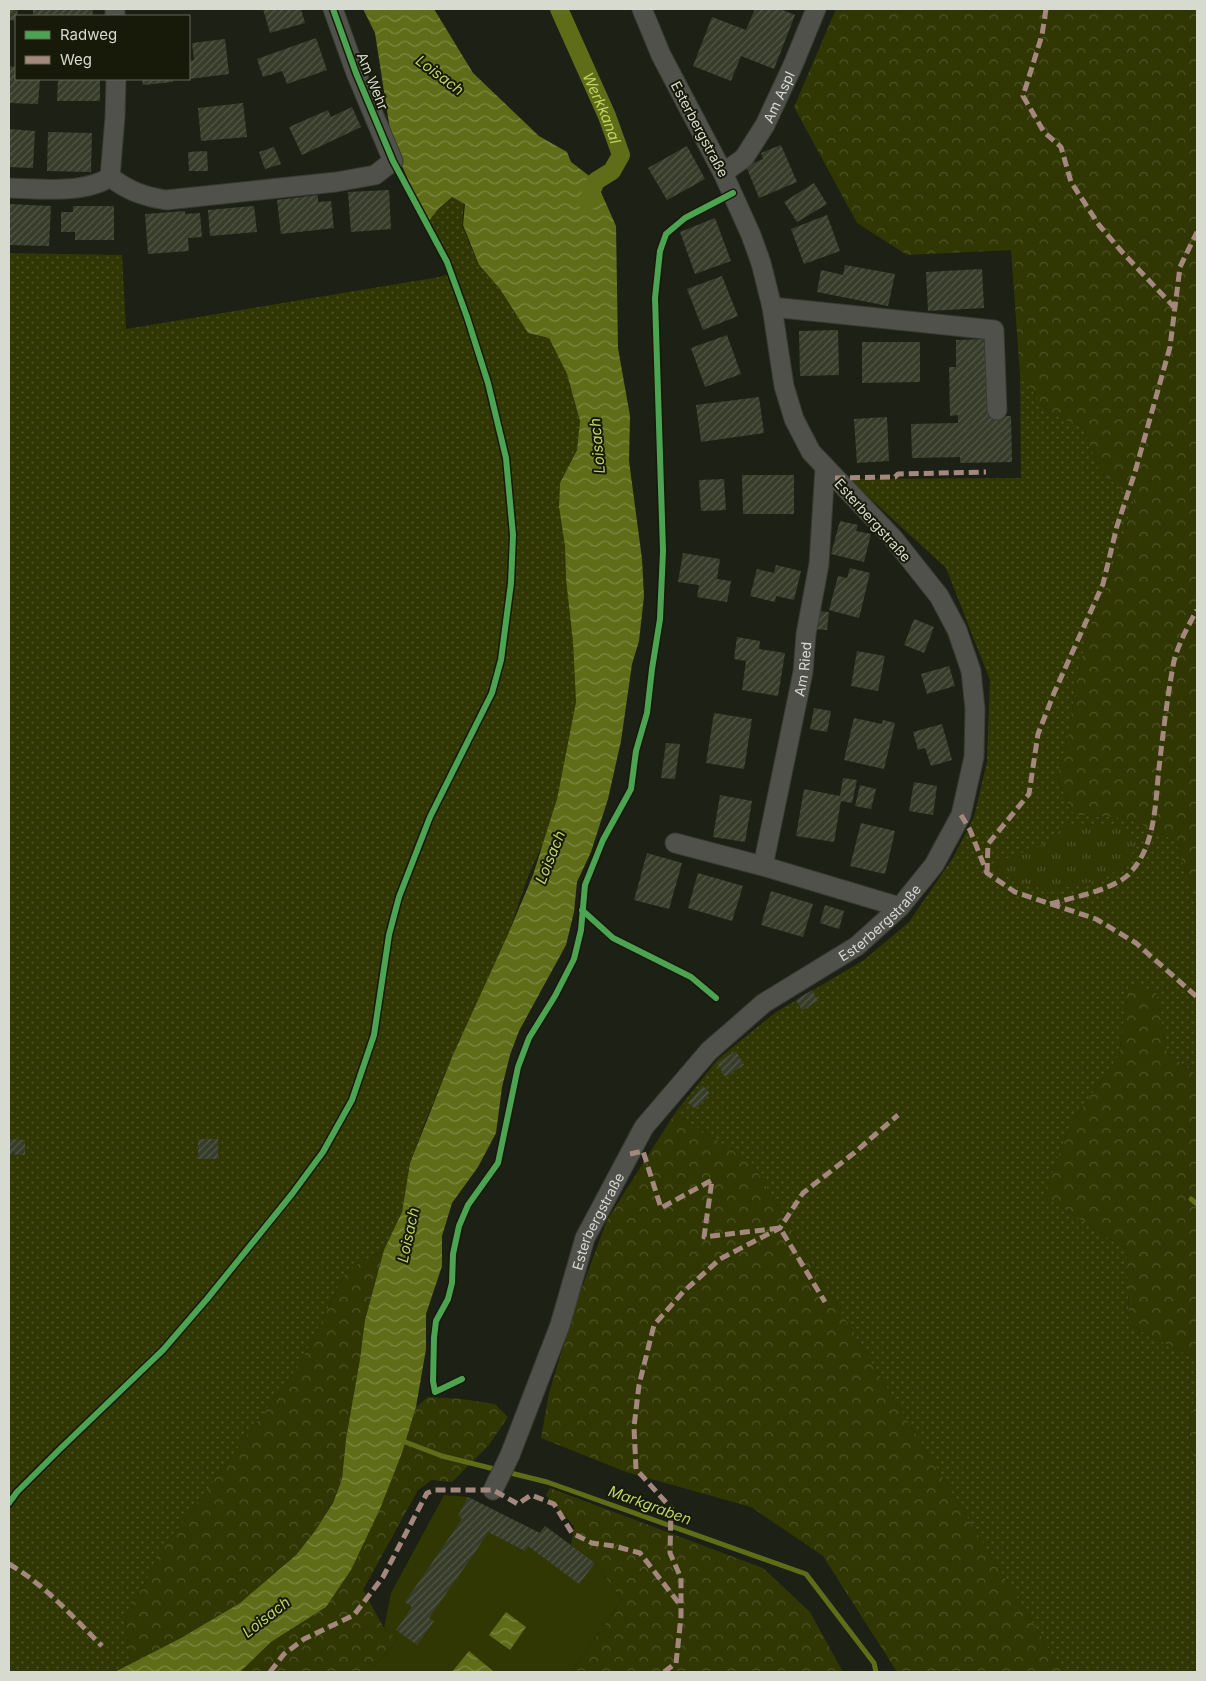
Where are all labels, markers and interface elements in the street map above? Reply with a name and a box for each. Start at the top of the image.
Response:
legend [15,15,190,80]
text: Radweg [60,25,117,44]
text: Weg [60,50,92,69]
street label: Am Wehr [354,50,392,112]
water label: Loisach [412,51,468,99]
street label: Am Aspl [759,68,797,125]
water label: Werkkanal [579,69,626,146]
street label: Esterbergstraße [668,78,732,180]
water label: Loisach [585,417,609,475]
street label: Esterbergstraße [831,475,915,565]
street label: Am Ried [790,641,814,698]
water label: Loisach [531,828,569,886]
street label: Esterbergstraße [835,880,924,964]
street label: Esterbergstraße [568,1169,627,1272]
water label: Loisach [393,1206,423,1264]
water label: Markgraben [606,1481,694,1529]
water label: Loisach [238,1592,294,1642]

